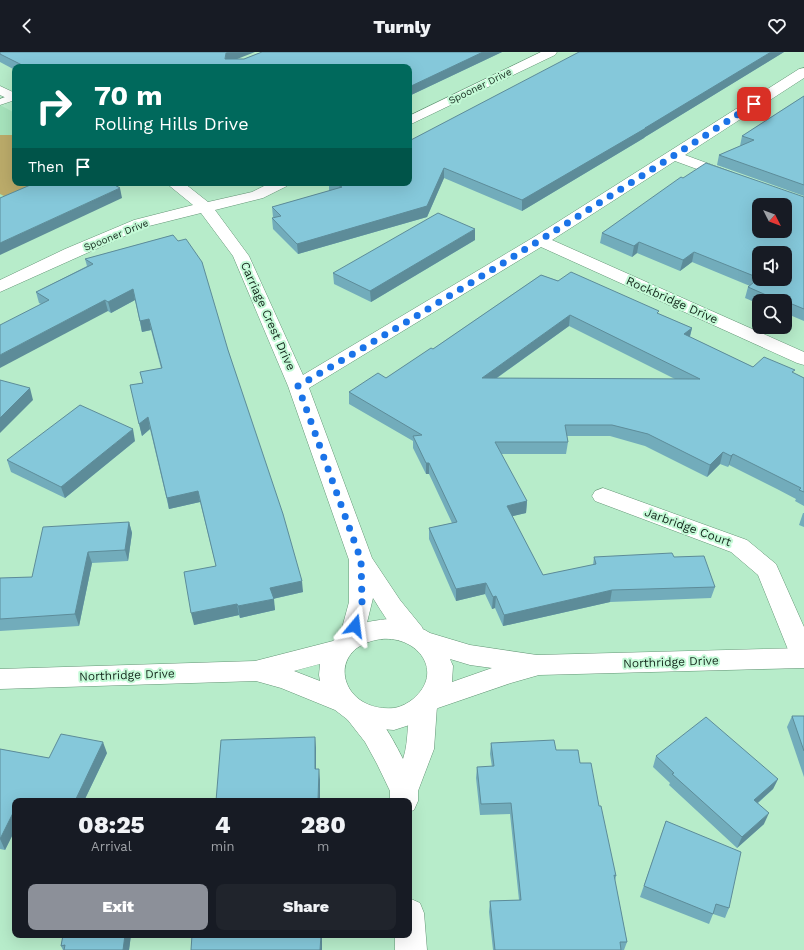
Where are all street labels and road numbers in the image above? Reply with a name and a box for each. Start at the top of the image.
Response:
street label: Spooner Drive [447,66,513,106]
street label: Spooner Drive [82,217,150,253]
street label: Carriage Crest Drive [238,260,298,373]
street label: Rockbridge Drive [624,273,720,327]
street label: Jarbridge Court [643,505,733,549]
street label: Northridge Drive [623,653,719,671]
street label: Northridge Drive [79,666,175,684]

